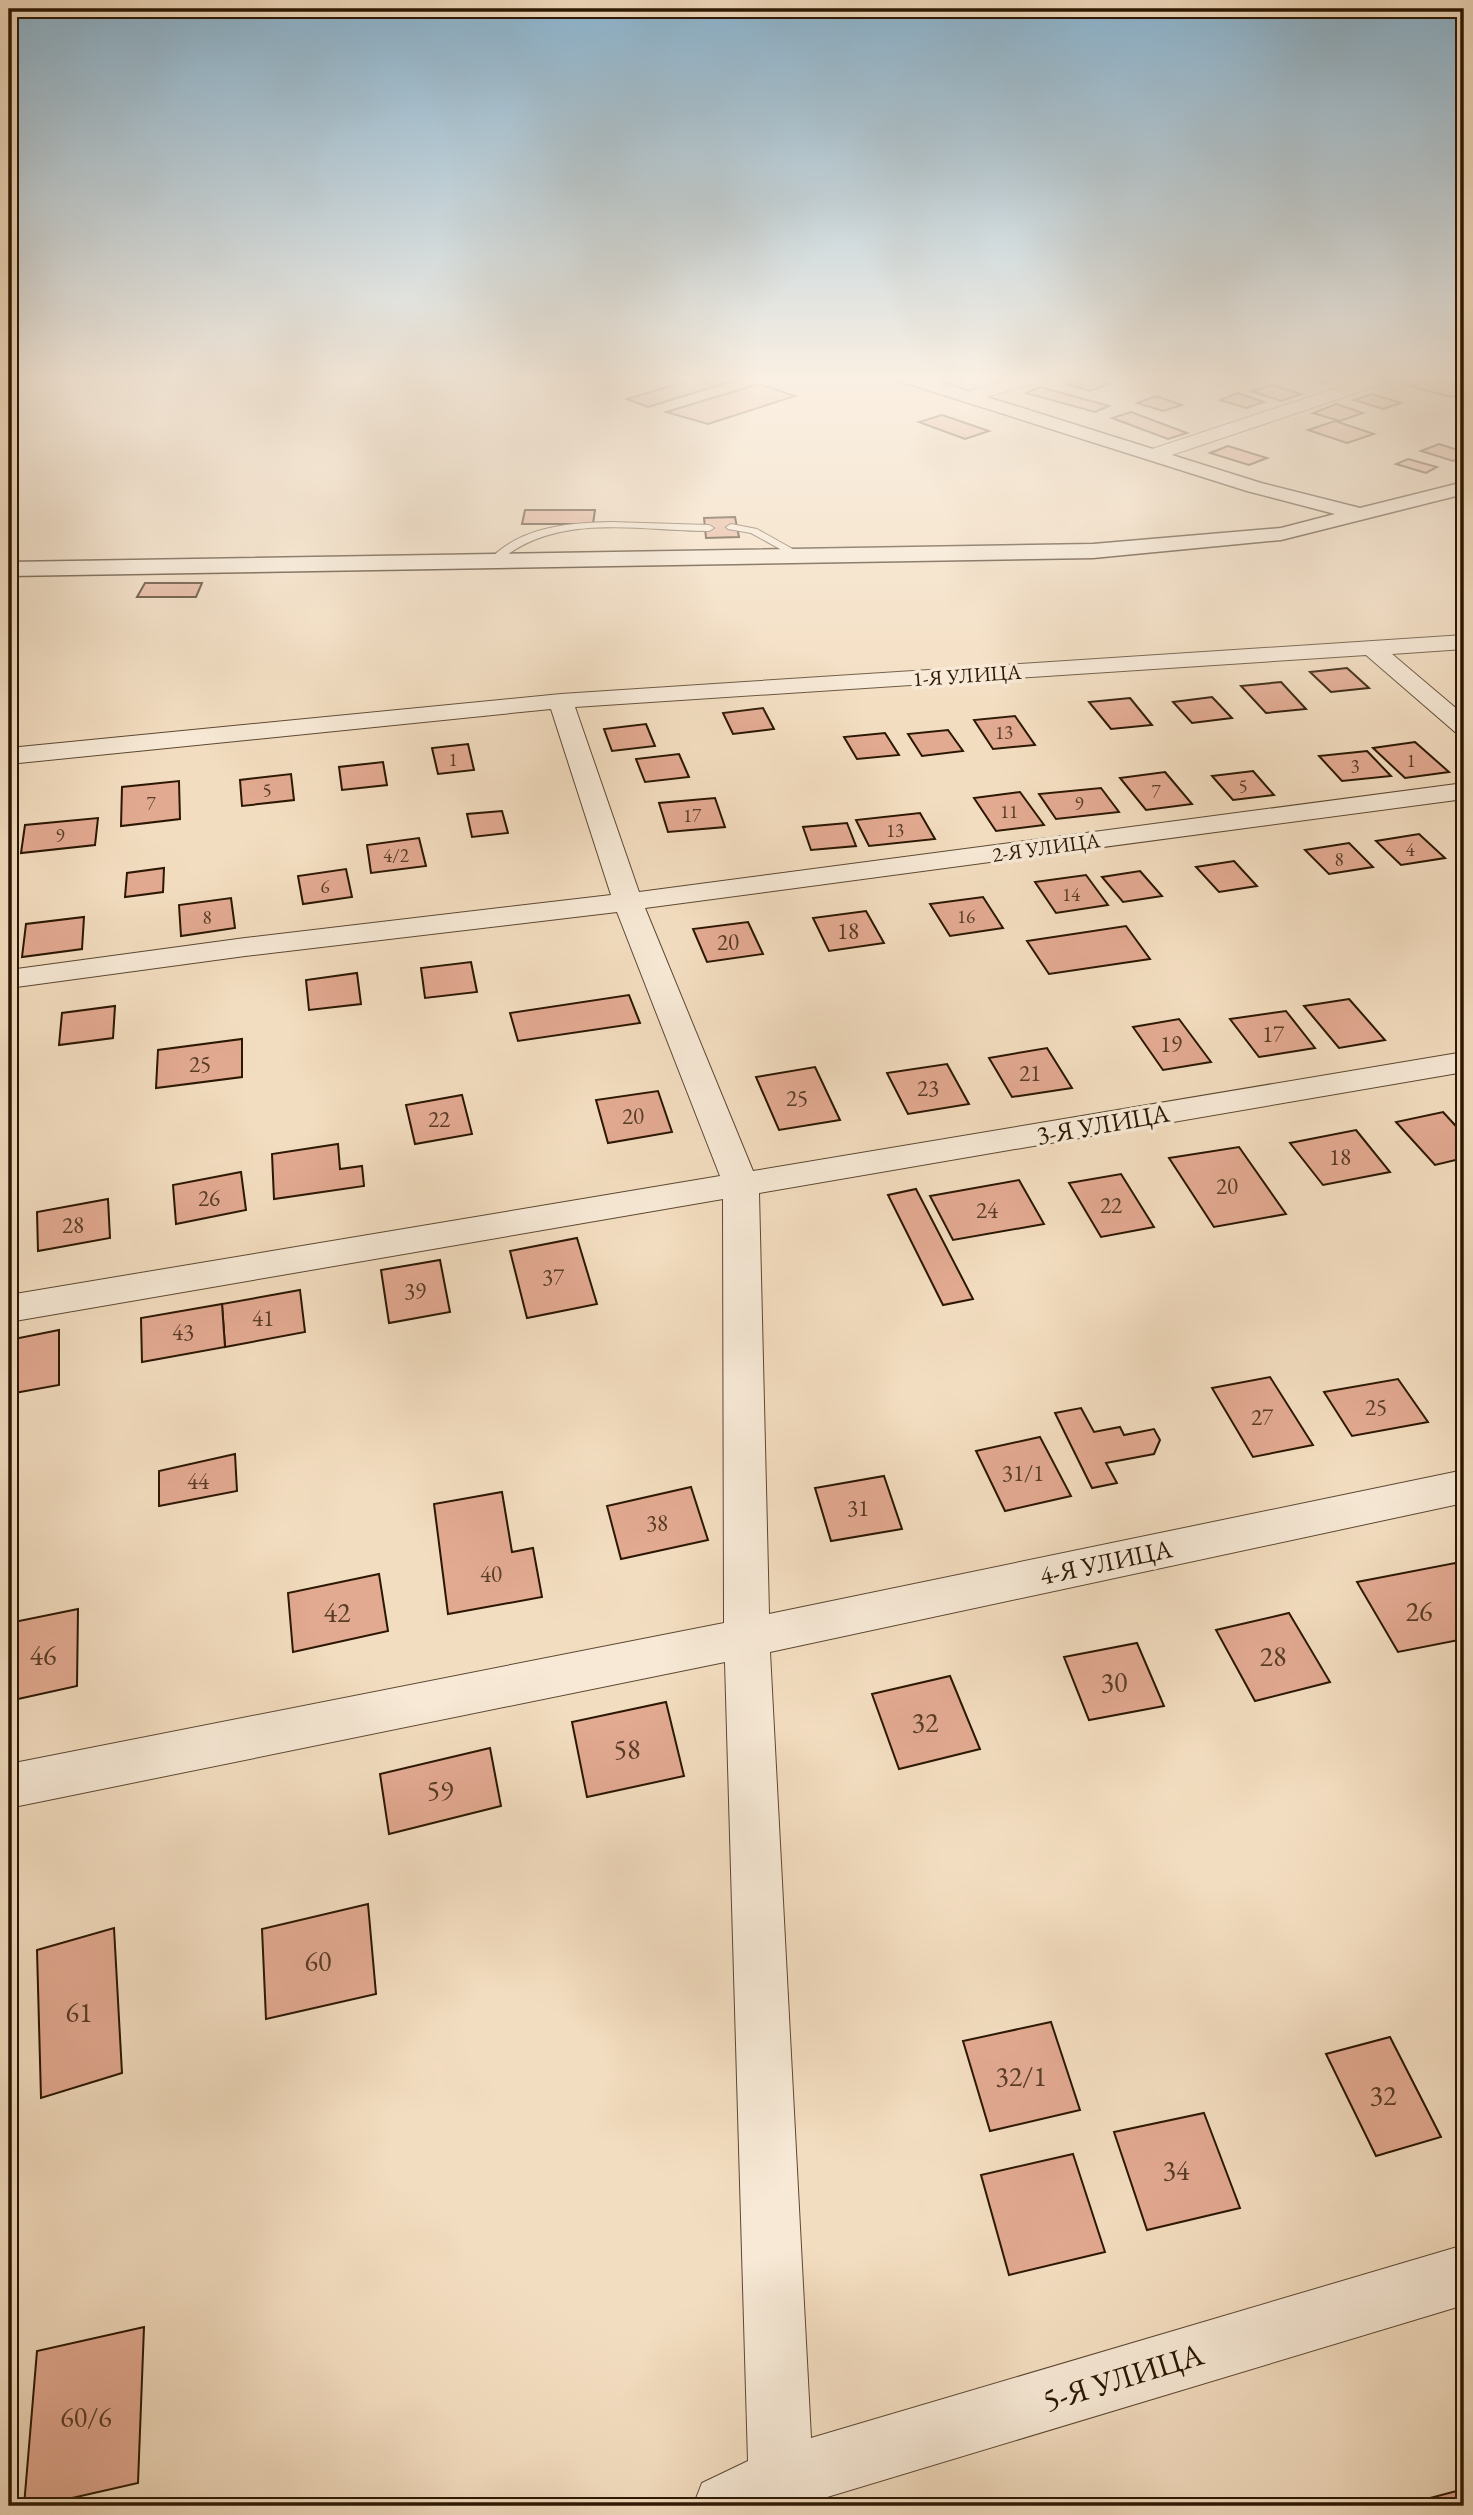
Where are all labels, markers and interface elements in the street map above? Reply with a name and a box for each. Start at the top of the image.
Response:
street label: 1-Я УЛИЦА [912,658,1023,692]
house number: 13 [995,720,1013,745]
house number: 1 [448,747,458,772]
house number: 1 [1406,748,1416,773]
house number: 3 [1350,754,1360,779]
house number: 5 [1238,774,1248,799]
house number: 5 [262,778,272,803]
house number: 7 [1151,779,1161,804]
house number: 7 [146,791,156,816]
house number: 9 [1074,791,1084,816]
house number: 11 [1000,799,1018,824]
house number: 17 [683,803,702,828]
house number: 13 [886,818,904,843]
house number: 9 [55,823,65,848]
street label: 2-Я УЛИЦА [990,826,1102,868]
house number: 4 [1405,837,1415,862]
house number: 4/2 [383,843,409,868]
house number: 8 [1334,847,1344,872]
house number: 6 [320,874,330,899]
house number: 14 [1062,882,1081,907]
house number: 16 [957,904,975,929]
house number: 8 [202,905,212,930]
house number: 18 [837,916,859,946]
house number: 20 [717,927,739,957]
house number: 17 [1262,1019,1285,1049]
house number: 19 [1160,1029,1182,1059]
house number: 25 [189,1049,211,1079]
house number: 21 [1019,1058,1041,1088]
house number: 23 [917,1073,939,1103]
house number: 25 [786,1083,808,1113]
street label: 3-Я УЛИЦА [1034,1095,1173,1152]
house number: 20 [622,1101,644,1131]
house number: 22 [428,1104,450,1134]
house number: 18 [1329,1142,1351,1172]
house number: 20 [1216,1171,1238,1201]
house number: 26 [198,1183,220,1213]
house number: 22 [1100,1190,1122,1220]
house number: 24 [976,1195,999,1225]
house number: 28 [62,1210,84,1240]
house number: 37 [542,1262,565,1292]
house number: 39 [404,1276,426,1306]
house number: 41 [252,1303,274,1333]
house number: 43 [172,1317,194,1347]
house number: 25 [1365,1392,1387,1422]
house number: 27 [1251,1402,1274,1432]
house number: 31/1 [1002,1458,1044,1488]
house number: 44 [187,1466,210,1496]
house number: 31 [847,1493,869,1523]
house number: 38 [646,1508,668,1538]
street label: 4-Я УЛИЦА [1037,1531,1176,1593]
house number: 40 [480,1559,502,1589]
house number: 26 [1406,1593,1432,1629]
house number: 42 [324,1594,351,1630]
house number: 46 [30,1637,56,1673]
house number: 28 [1260,1638,1286,1674]
house number: 30 [1101,1664,1127,1700]
house number: 32 [912,1704,939,1740]
house number: 58 [614,1731,640,1767]
house number: 59 [427,1772,453,1808]
house number: 60 [305,1943,331,1979]
house number: 61 [66,1994,92,2030]
house number: 32/1 [995,2058,1047,2094]
house number: 32 [1370,2077,1397,2113]
house number: 34 [1163,2152,1190,2188]
street label: 5-Я УЛИЦА [1038,2332,1209,2421]
house number: 60/6 [60,2399,112,2435]

